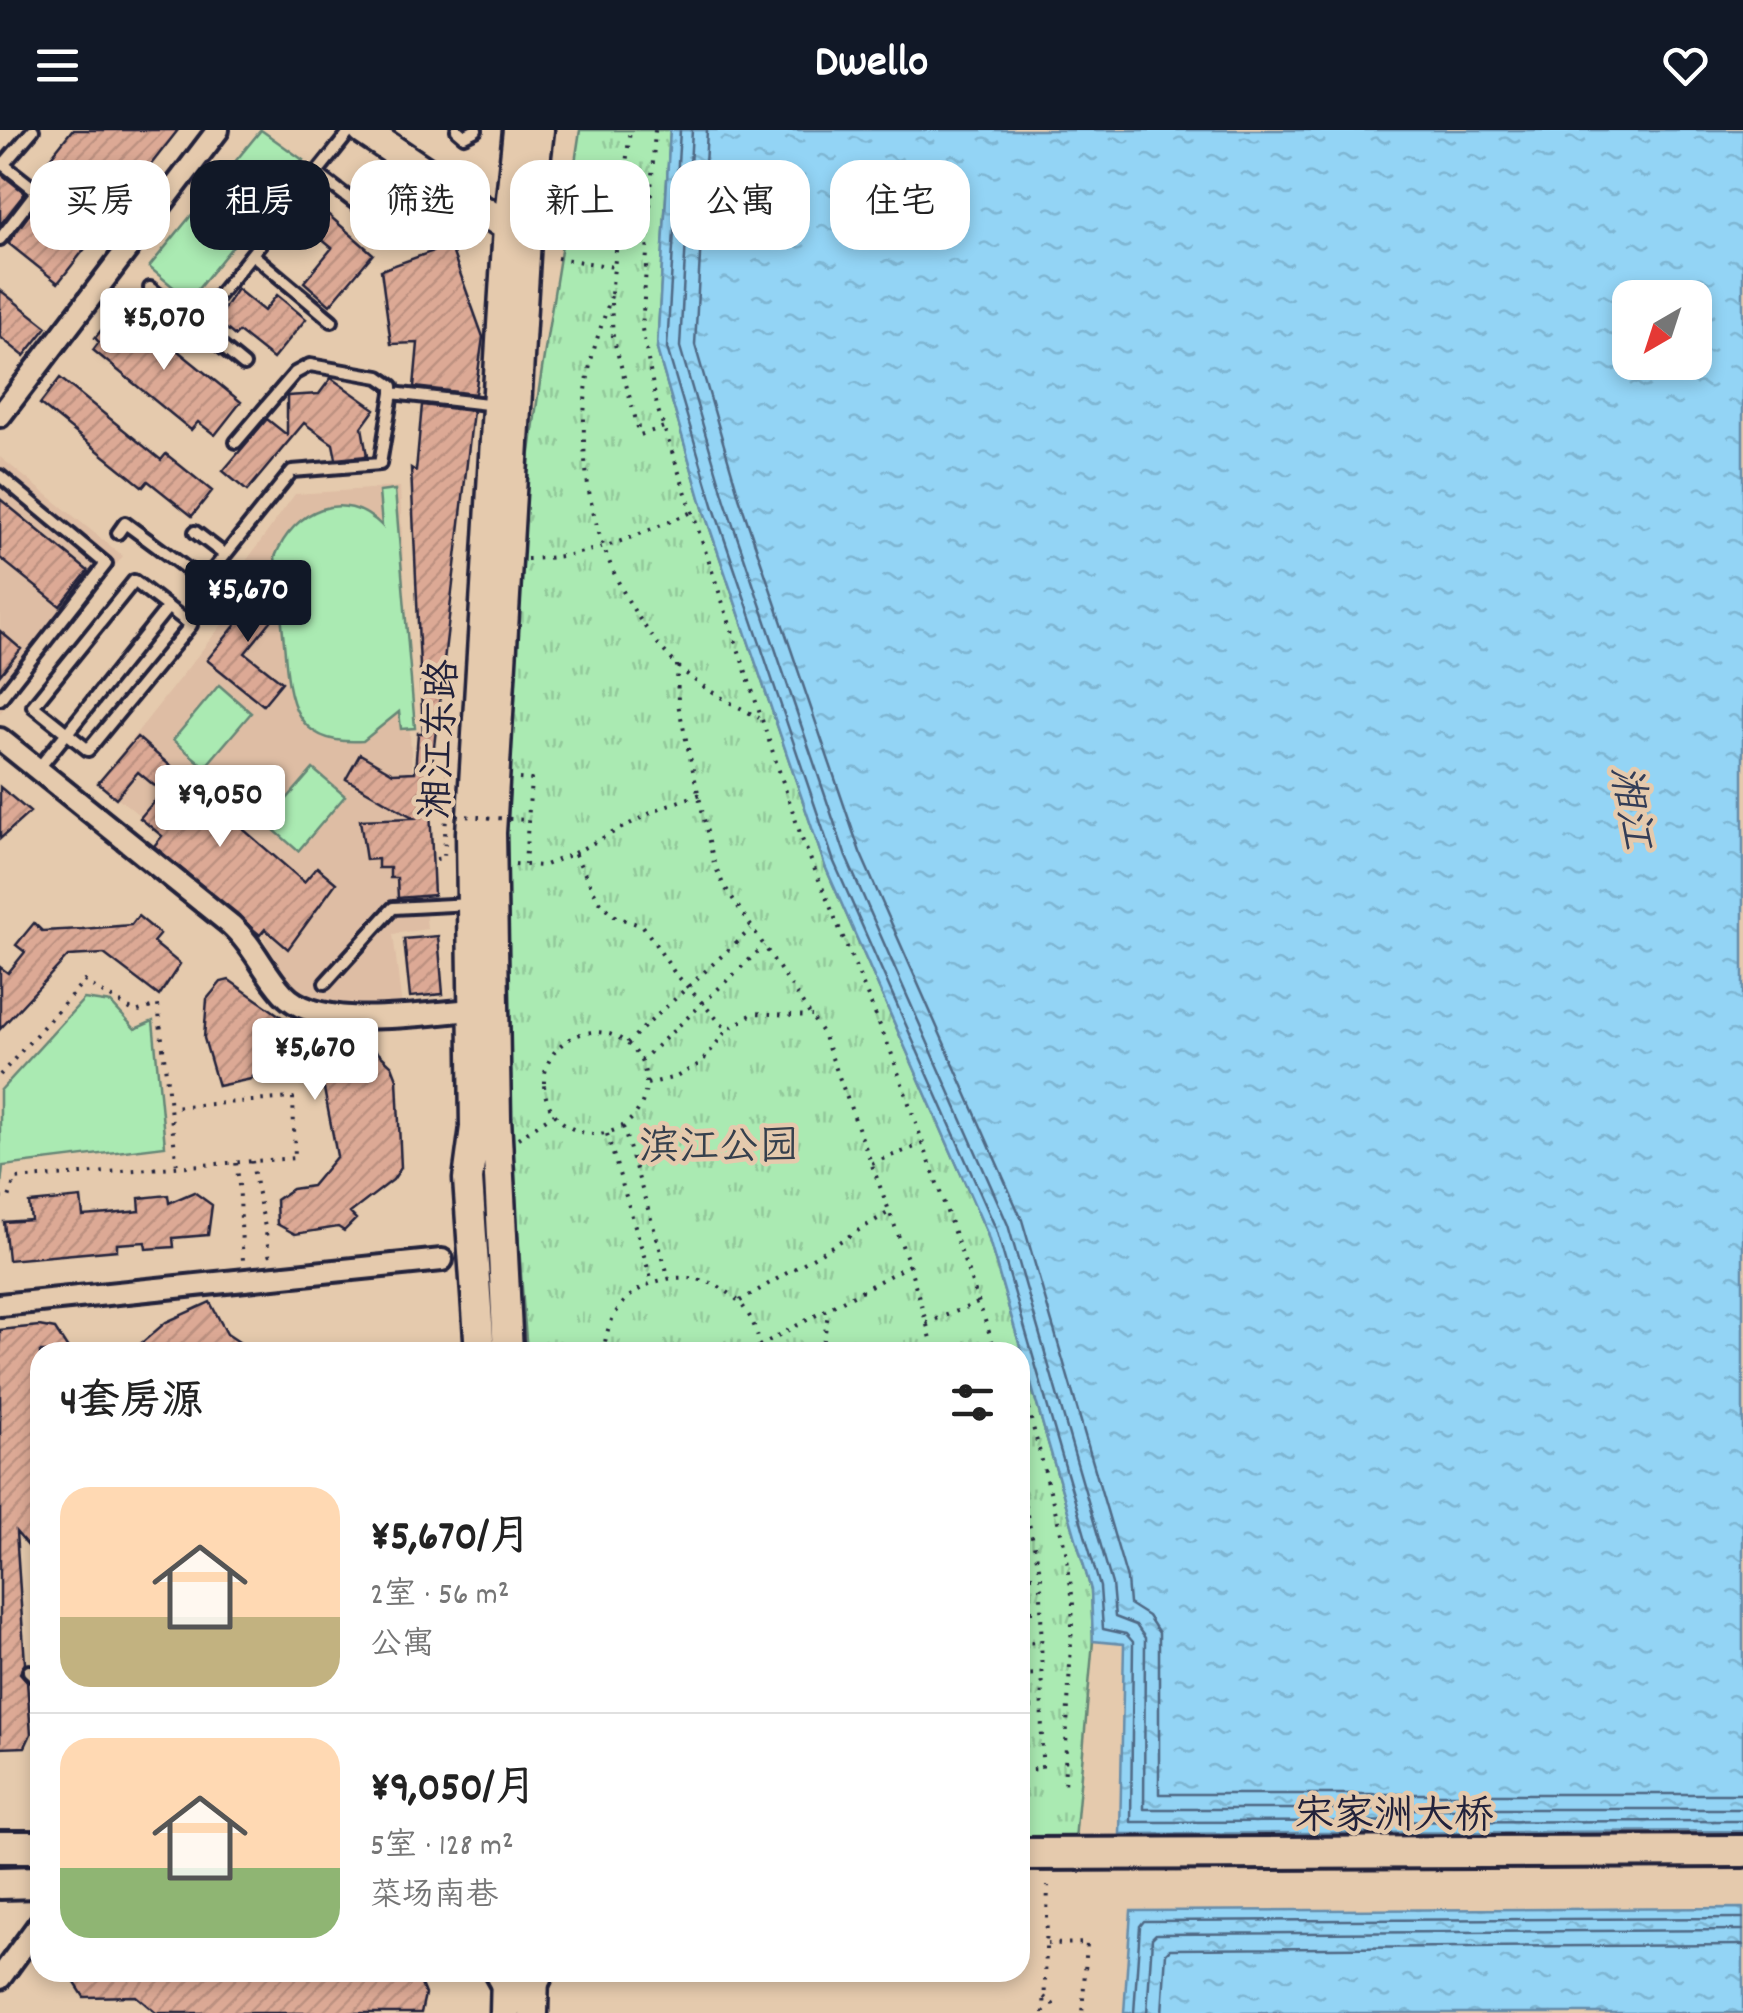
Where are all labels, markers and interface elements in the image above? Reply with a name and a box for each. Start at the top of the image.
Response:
text: Dwello [815,33,928,97]
icon: menu [30,38,85,93]
icon: heart [1658,38,1713,93]
chip: 买房 [30,160,170,250]
chip: 租房 [190,160,330,250]
chip: 筛选 [350,160,490,250]
chip: 新上 [510,160,650,250]
chip: 公寓 [670,160,810,250]
chip: 住宅 [830,160,970,250]
north arrow [1612,280,1712,380]
map controls [1612,280,1712,380]
pin: ¥5,070 [83,288,245,373]
text: ¥5,070 [122,297,206,343]
pin: ¥5,670 [167,560,329,645]
text: ¥5,670 [207,569,289,615]
street label: 湘江东路 [411,658,476,821]
water label: 湘江 [1591,762,1664,856]
pin: ¥9,050 [139,765,301,850]
text: ¥9,050 [177,774,263,820]
pin: ¥5,670 [234,1018,396,1103]
text: ¥5,670 [274,1027,356,1073]
park label: 滨江公园 [639,1122,799,1179]
text: 4套房源 [60,1375,203,1435]
icon: filters [945,1375,1000,1430]
text: ¥5,670/月 [370,1510,531,1570]
icon: home [140,1527,260,1647]
text: 2室 · 56 m² [370,1574,509,1620]
text: 公寓 [370,1624,434,1670]
text: ¥9,050/月 [370,1761,537,1821]
icon: home [140,1778,260,1898]
street label: 宋家洲大桥 [1294,1791,1494,1848]
text: 5室 · 128 m² [370,1825,514,1871]
text: 菜场南巷 [370,1875,498,1921]

